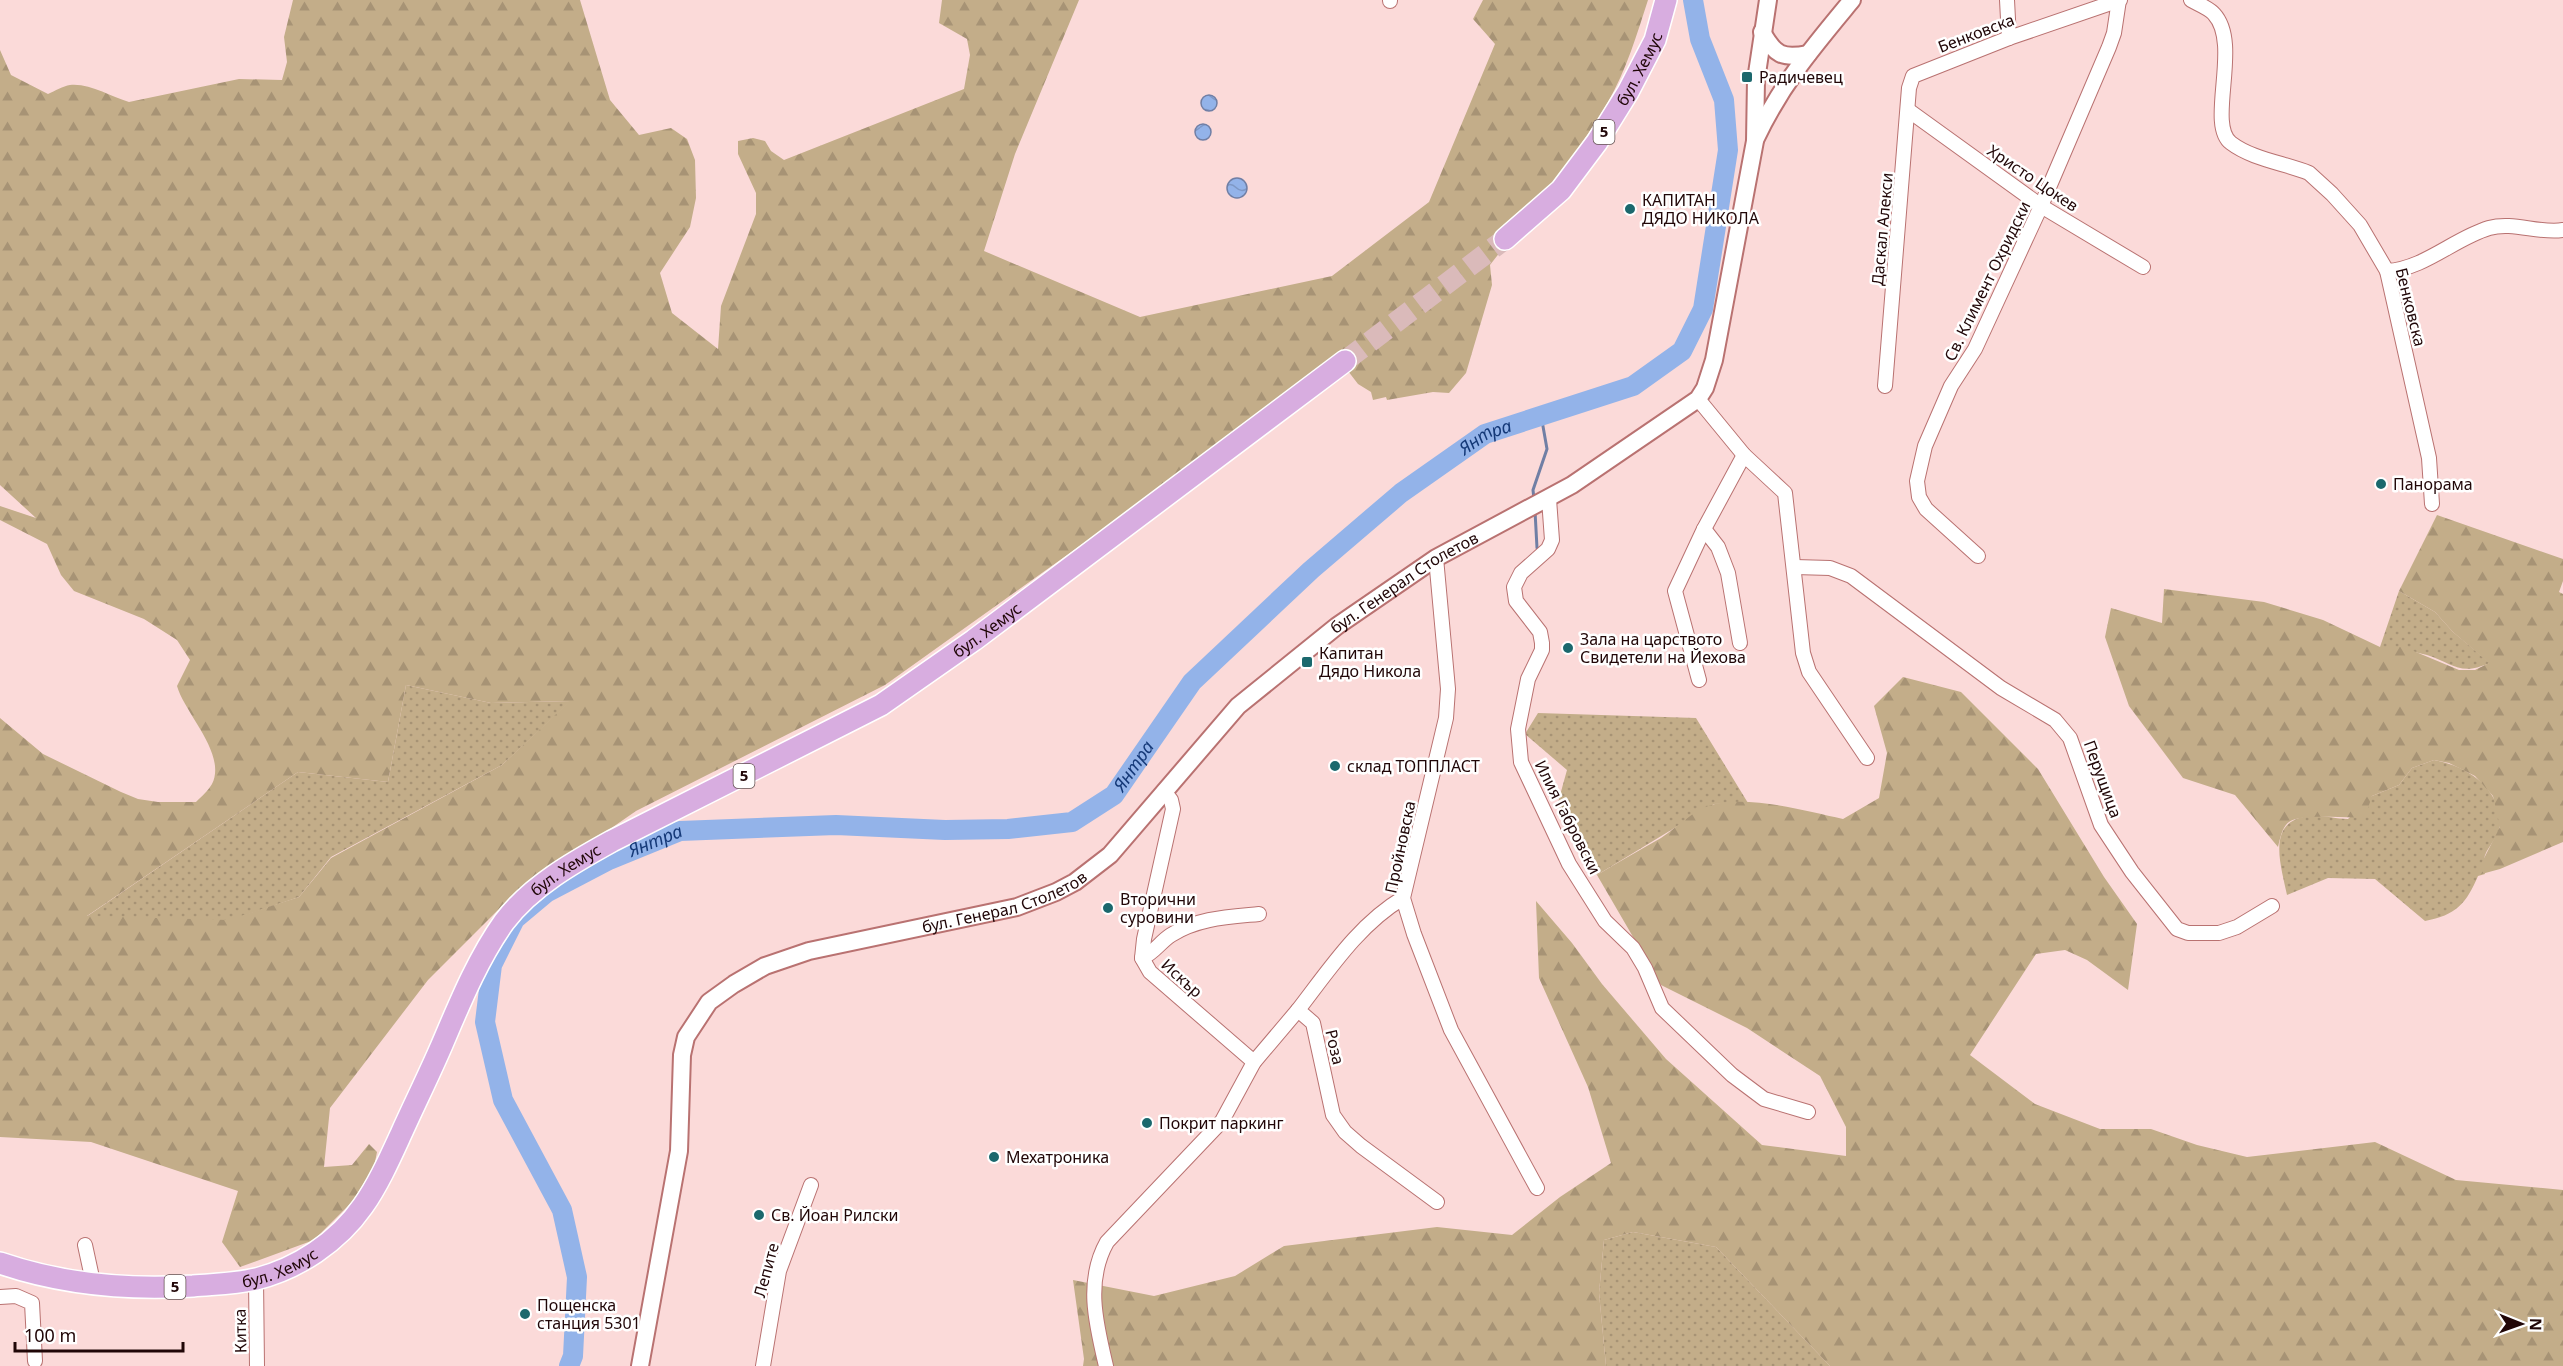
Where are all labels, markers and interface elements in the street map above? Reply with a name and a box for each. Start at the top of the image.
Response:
street label: Бенковска [1935,8,2017,58]
street label: бул. Хемус [1611,30,1668,110]
place label: Радичевец [1759,66,1843,88]
marker: Радичевец [1740,70,1754,84]
road number: 5 [1594,120,1614,144]
street label: Христо Цокев [1983,139,2083,217]
street label: Даскал Алекси [1866,172,1898,286]
place label: КАПИТАН ДЯДО НИКОЛА [1642,189,1760,229]
street label: Св. Климент Охридски [1939,197,2035,365]
marker: КАПИТАН ДЯДО НИКОЛА [1623,202,1637,216]
street label: Бенковска [2391,265,2431,349]
water label: Янтра [1453,413,1515,460]
place label: Панорама [2393,473,2473,495]
marker: Панорама [2374,477,2388,491]
street label: бул. Генерал Столетов [1325,526,1482,638]
street label: бул. Хемус [948,597,1026,663]
place label: Зала на царството Свидетели на Йехова [1580,628,1746,668]
marker: Зала на царството Свидетели на Йехова [1561,641,1575,655]
place label: Капитан Дядо Никола [1319,642,1421,682]
marker: Капитан Дядо Никола [1300,655,1314,669]
water label: Янтра [1106,736,1159,797]
street label: Перущица [2079,737,2127,821]
place label: склад ТОППЛАСТ [1347,755,1480,777]
street label: Илия Габровски [1530,756,1606,878]
marker: склад ТОППЛАСТ [1328,759,1342,773]
road number: 5 [734,764,754,788]
street label: Пройновска [1379,799,1421,895]
water label: Янтра [623,818,686,862]
street label: бул. Хемус [525,838,605,901]
street label: бул. Генерал Столетов [920,866,1092,938]
place label: Вторични суровини [1120,888,1196,928]
marker: Вторични суровини [1101,901,1115,915]
street label: Искър [1157,954,1207,1002]
street label: Роза [1320,1027,1350,1067]
place label: Покрит паркинг [1159,1112,1284,1134]
marker: Покрит паркинг [1140,1116,1154,1130]
place label: Мехатроника [1006,1146,1109,1168]
marker: Мехатроника [987,1150,1001,1164]
place label: Св. Йоан Рилски [771,1204,899,1226]
marker: Св. Йоан Рилски [752,1208,766,1222]
street label: Лепите [748,1240,784,1300]
street label: бул. Хемус [240,1243,322,1293]
road number: 5 [164,1275,186,1299]
place label: Пощенска станция 5301 [537,1294,641,1334]
north arrow [2491,1294,2551,1354]
marker: Пощенска станция 5301 [518,1307,532,1321]
street label: Китка [229,1309,251,1353]
scale bar [15,1315,183,1353]
text: N [2525,1318,2547,1331]
text: 100 m [24,1323,76,1347]

